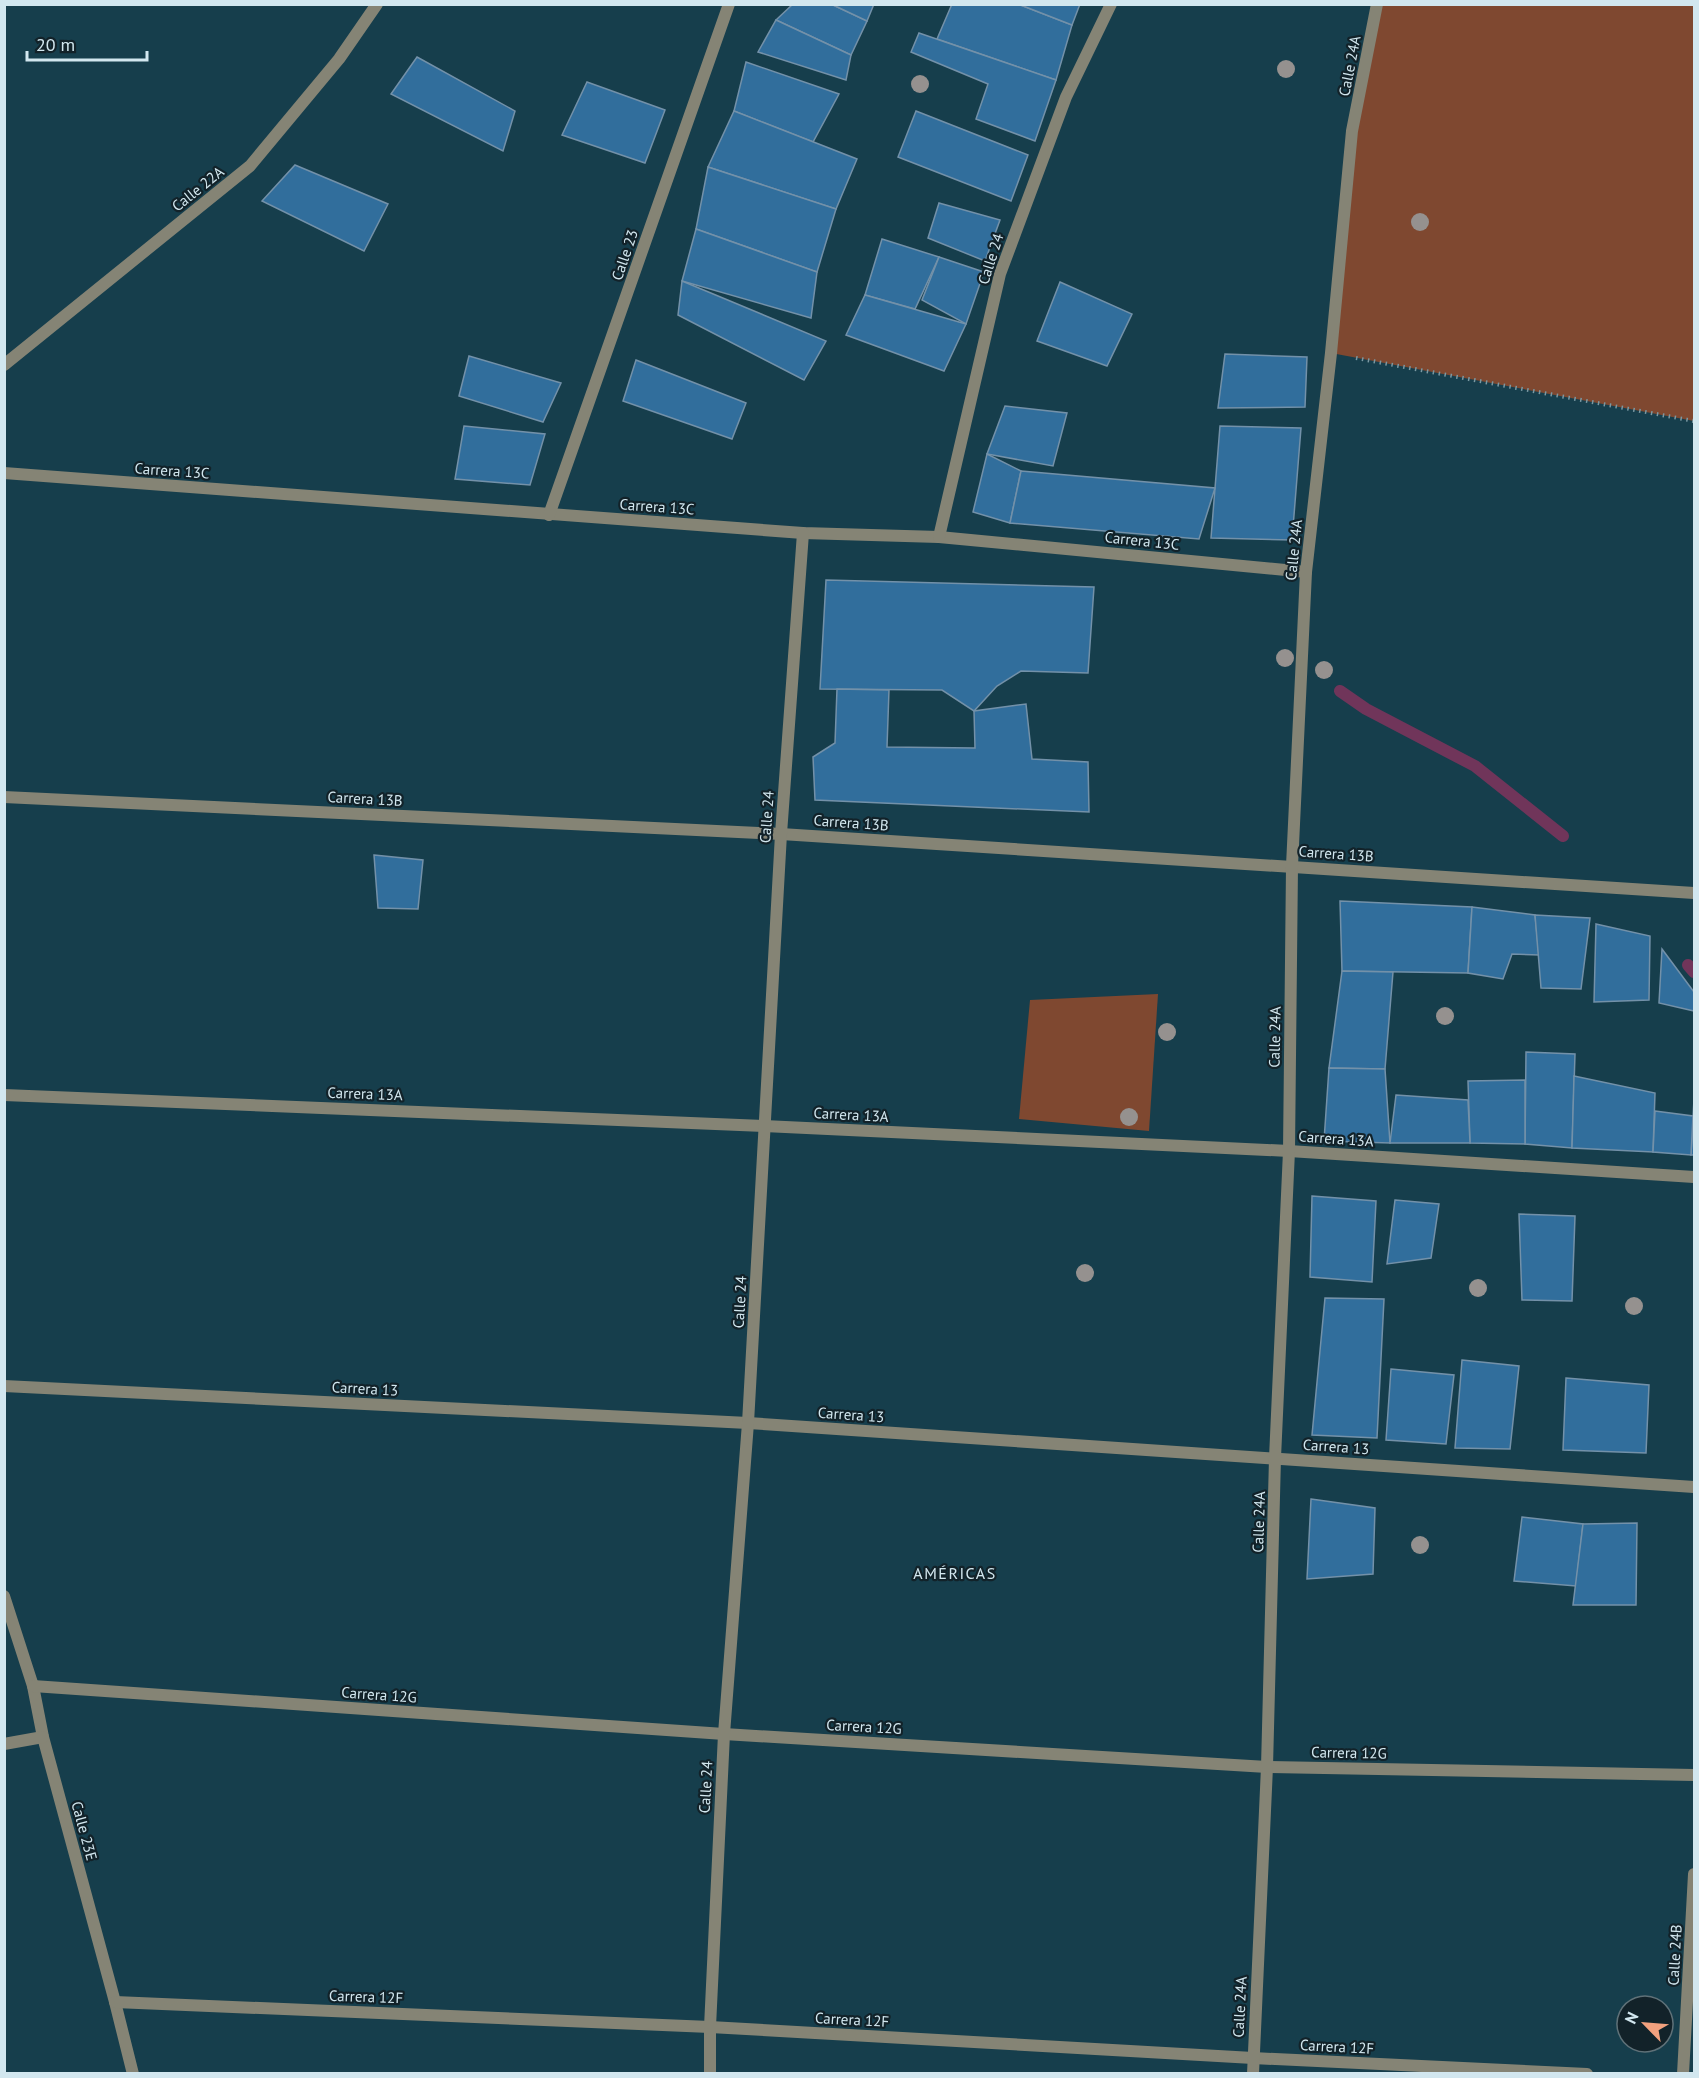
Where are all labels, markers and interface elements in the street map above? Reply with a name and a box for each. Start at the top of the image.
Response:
scale bar [27,24,147,62]
text: 20 m [36,33,75,56]
street label: Calle 24A [1334,34,1365,98]
street label: Calle 22A [168,162,228,215]
street label: Calle 23 [607,227,642,283]
street label: Calle 24 [973,231,1008,287]
street label: Carrera 13C [134,458,210,483]
street label: Carrera 13C [619,494,695,519]
street label: Calle 24A [1281,518,1306,581]
street label: Carrera 13C [1104,527,1180,554]
street label: Carrera 13B [327,787,403,810]
street label: Calle 24 [755,790,778,844]
street label: Carrera 13B [813,810,889,835]
street label: Carrera 13B [1298,841,1374,866]
street label: Calle 24A [1264,1006,1285,1068]
street label: Carrera 13A [327,1083,403,1104]
street label: Carrera 13A [813,1103,889,1126]
street label: Carrera 13A [1298,1126,1374,1151]
street label: Calle 24 [729,1275,750,1329]
street label: Carrera 13 [331,1377,399,1400]
street label: Carrera 13 [817,1403,885,1426]
street label: Carrera 13 [1302,1435,1370,1458]
street label: Calle 24A [1248,1491,1269,1553]
district label: AMÉRICAS [913,1563,997,1583]
street label: Carrera 12G [341,1682,417,1707]
street label: Carrera 12G [826,1715,902,1738]
street label: Carrera 12G [1311,1742,1387,1763]
street label: Calle 24 [695,1760,716,1814]
street label: Calle 23E [67,1799,101,1863]
street label: Calle 24B [1663,1924,1686,1986]
street label: Calle 24A [1228,1976,1251,2038]
street label: Carrera 12F [329,1986,403,2007]
north arrow [1615,1994,1675,2054]
street label: Carrera 12F [814,2008,890,2031]
text: N [1620,2009,1643,2027]
street label: Carrera 12F [1299,2035,1375,2058]

